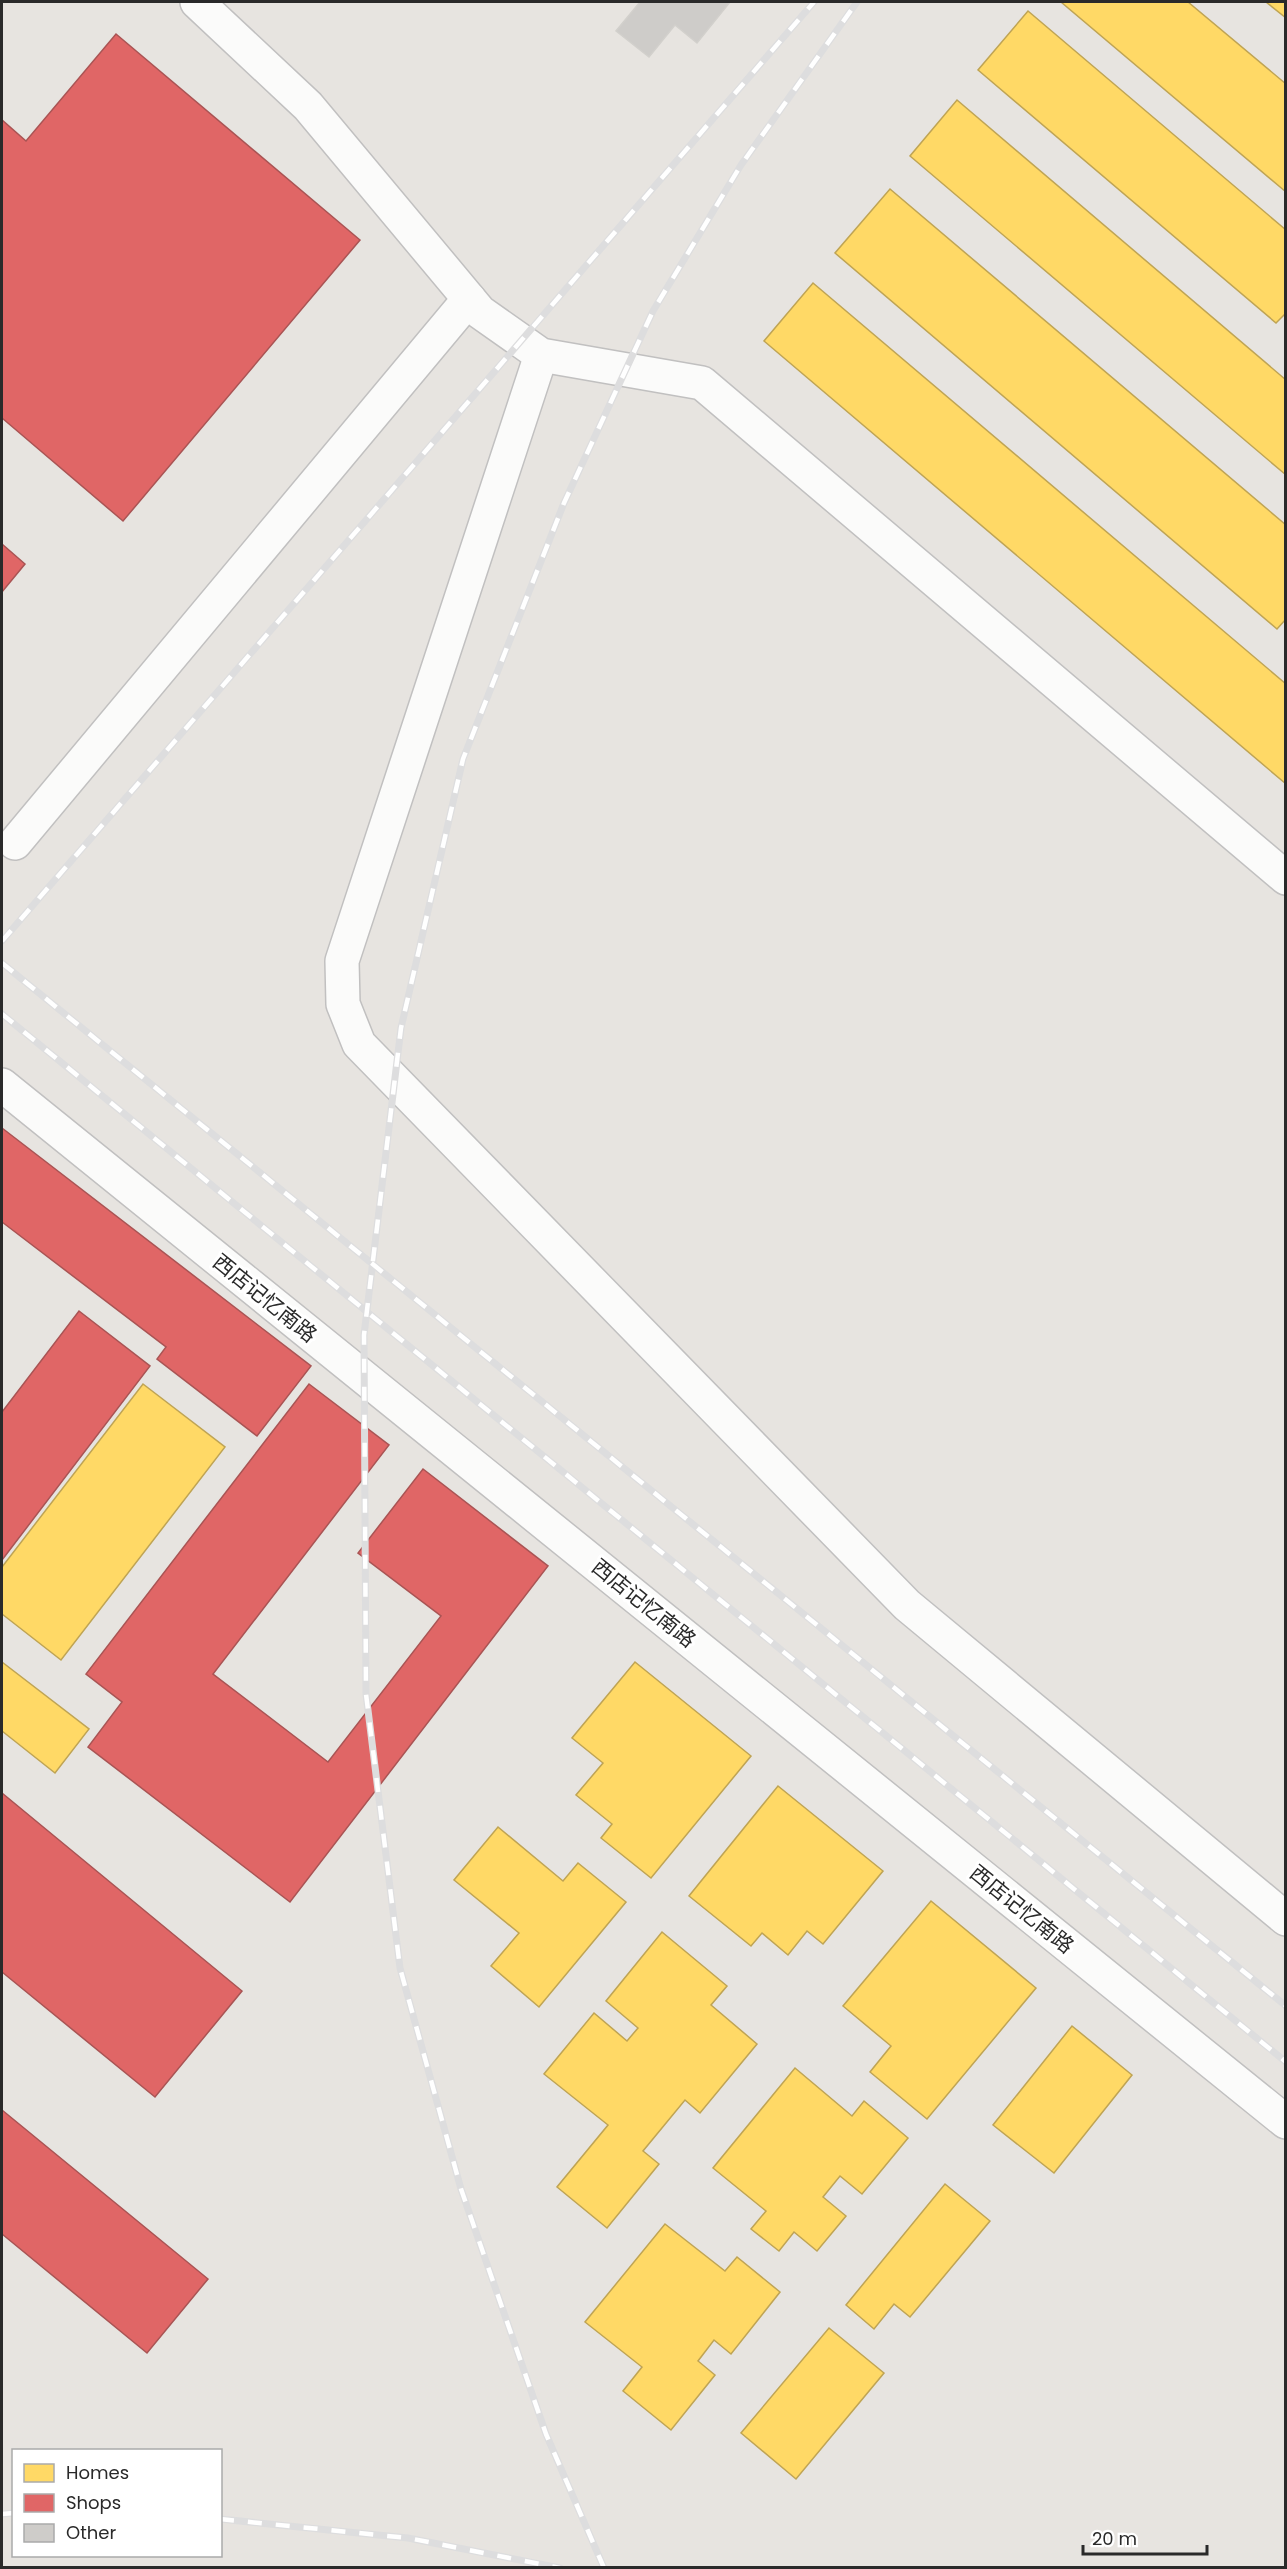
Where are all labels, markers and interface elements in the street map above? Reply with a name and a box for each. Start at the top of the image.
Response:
street label: 西店记忆南路 [207,1247,323,1349]
street label: 西店记忆南路 [586,1552,702,1654]
street label: 西店记忆南路 [964,1858,1080,1960]
legend [12,2449,222,2557]
text: Homes [66,2460,129,2485]
text: Shops [66,2490,121,2515]
scale bar [1083,2518,1208,2556]
text: Other [66,2520,116,2545]
text: 20 m [1092,2526,1137,2551]

